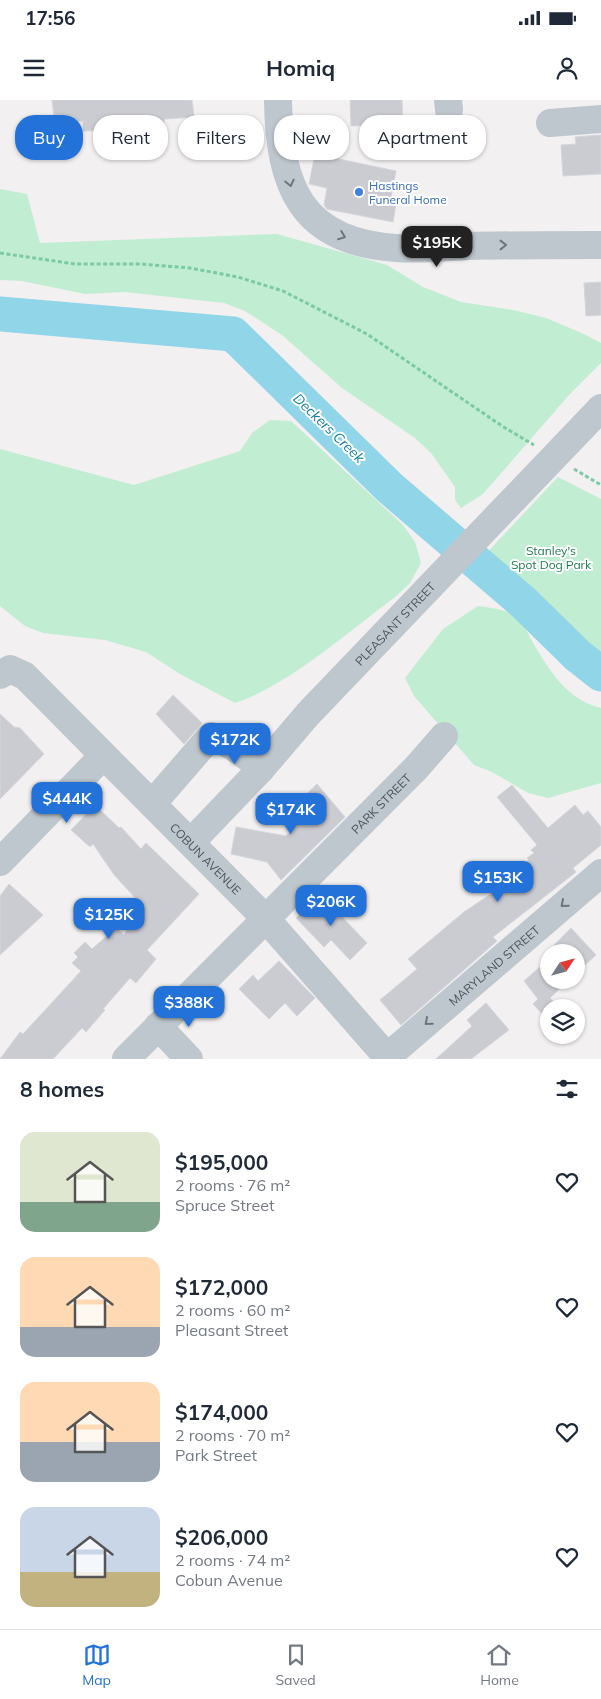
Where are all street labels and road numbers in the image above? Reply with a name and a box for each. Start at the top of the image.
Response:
street label: PLEASANT STREET [351,578,439,668]
street label: PARK STREET [348,770,415,837]
street label: COBUN AVENUE [167,819,244,897]
street label: MARYLAND STREET [445,921,543,1008]

